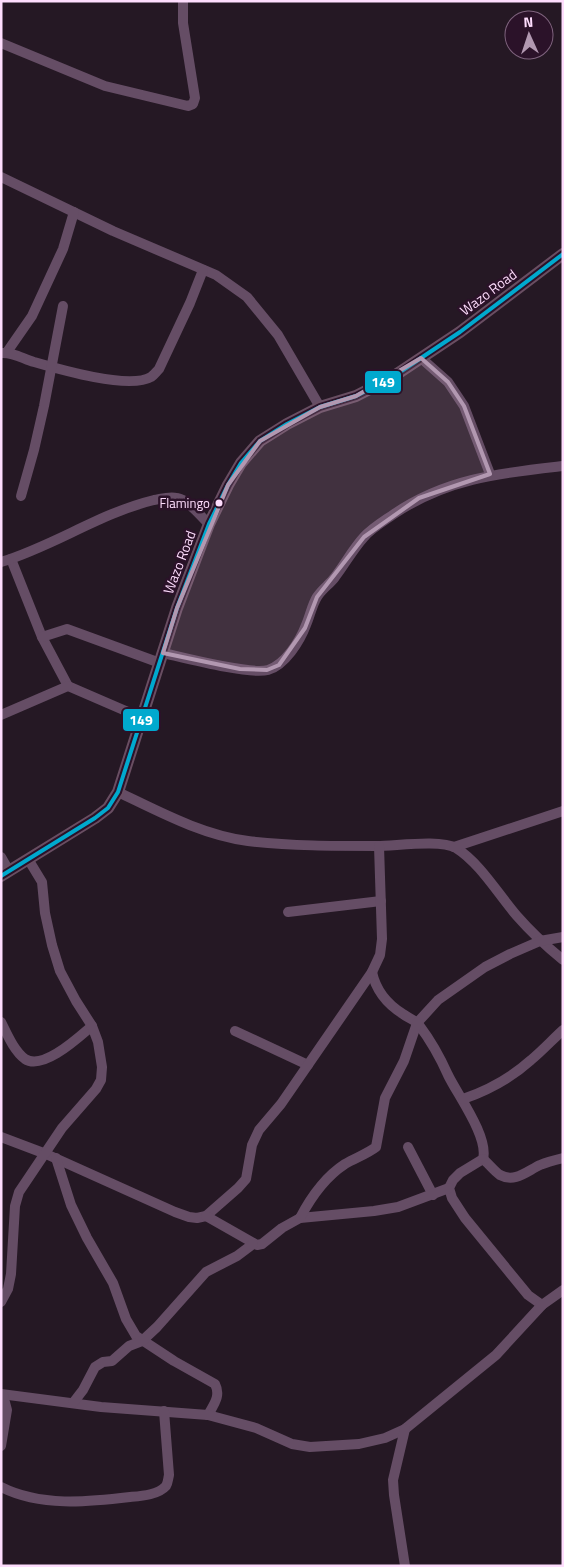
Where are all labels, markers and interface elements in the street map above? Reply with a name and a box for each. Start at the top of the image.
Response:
north arrow [504,10,554,60]
text: N [523,11,534,32]
street label: Wazo Road [455,264,521,320]
line badge: 149 [364,370,402,394]
text: 149 [371,371,395,392]
place label: Flamingo [159,493,210,513]
marker: Flamingo [214,498,224,508]
street label: Wazo Road [157,527,201,597]
line badge: 149 [122,708,160,732]
text: 149 [129,709,153,730]

